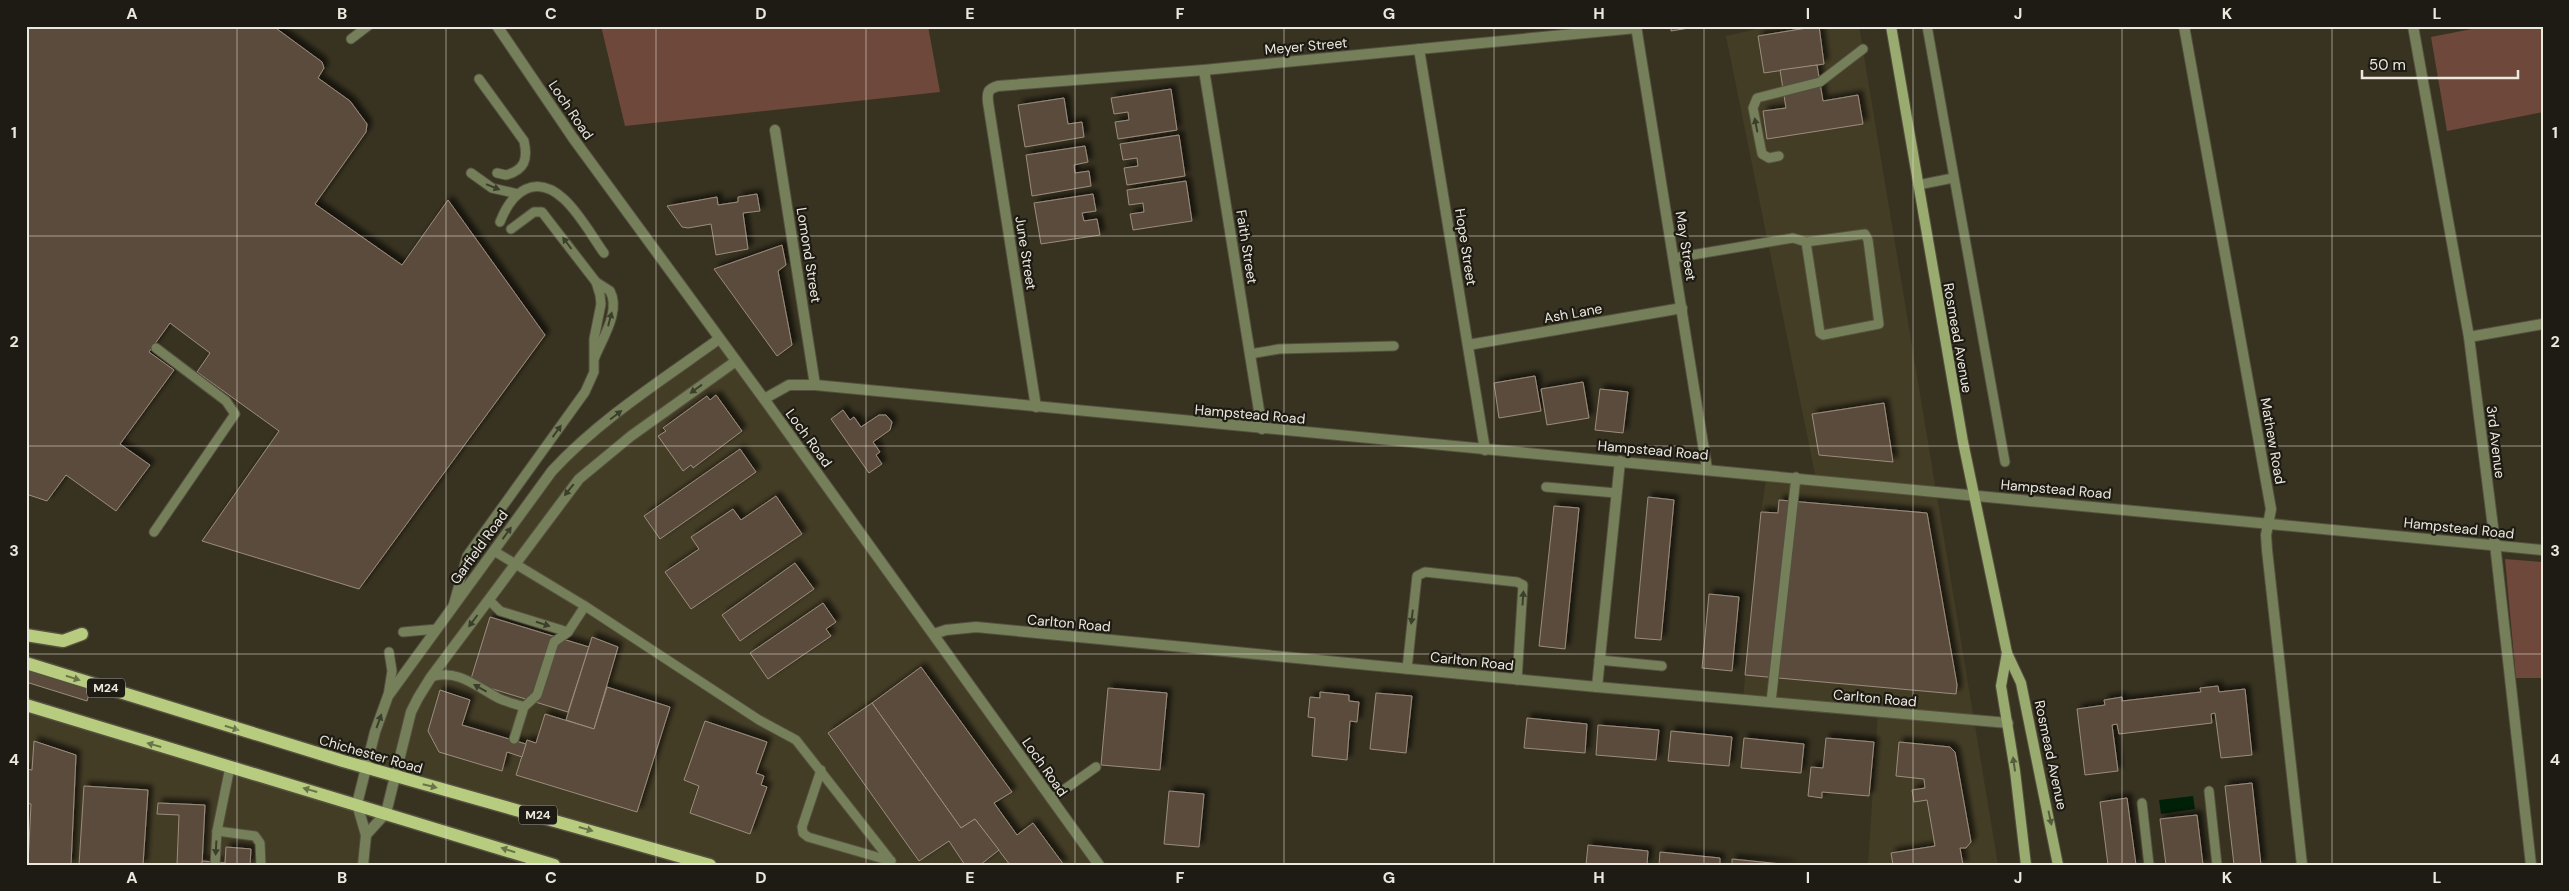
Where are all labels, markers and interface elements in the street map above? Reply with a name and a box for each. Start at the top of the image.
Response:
text: A [126,3,138,24]
text: B [337,3,347,24]
text: C [545,3,557,24]
text: D [755,3,767,24]
text: E [965,3,975,24]
text: F [1176,3,1185,24]
text: G [1383,3,1395,24]
text: H [1593,3,1605,24]
text: I [1806,3,1810,24]
text: J [2014,3,2022,24]
text: K [2222,3,2233,24]
text: L [2433,3,2442,24]
street label: Meyer Street [1264,33,1348,59]
scale bar [2362,48,2518,80]
text: 50 m [2369,55,2406,75]
street label: Loch Road [545,77,597,143]
one-way arrow [1752,116,1760,132]
text: 1 [11,122,17,143]
text: 1 [2552,122,2558,143]
one-way arrow [486,183,501,191]
street label: Lomond Street [793,206,825,304]
street label: Hope Street [1451,207,1481,287]
street label: Faith Street [1232,209,1262,285]
street label: May Street [1672,210,1700,282]
street label: June Street [1011,215,1041,291]
one-way arrow [561,237,572,250]
street label: Rosmead Avenue [1939,282,1977,394]
street label: Ash Lane [1542,299,1604,327]
one-way arrow [606,312,614,327]
text: 2 [9,331,19,352]
text: 2 [2550,331,2560,352]
one-way arrow [689,384,703,394]
street label: Mathew Road [2257,396,2289,486]
street label: Hampstead Road [1194,400,1306,428]
street label: Loch Road [782,405,836,471]
street label: 3rd Avenue [2483,405,2509,480]
one-way arrow [609,409,622,420]
one-way arrow [552,424,562,438]
street label: Hampstead Road [1597,436,1709,464]
street label: Hampstead Road [2000,475,2112,503]
one-way arrow [564,483,575,496]
street label: Garfield Road [446,506,512,588]
street label: Hampstead Road [2403,513,2515,543]
one-way arrow [502,527,512,540]
text: 3 [9,540,19,561]
text: 3 [2550,540,2560,561]
one-way arrow [1519,589,1527,605]
one-way arrow [1408,609,1416,625]
street label: Carlton Road [1026,610,1112,636]
one-way arrow [468,614,478,628]
one-way arrow [536,621,551,629]
street label: Carlton Road [1429,648,1515,674]
one-way arrow [65,674,80,682]
road number: M24 [87,678,125,698]
one-way arrow [472,684,487,692]
street label: Carlton Road [1832,685,1918,711]
street label: Rosmead Avenue [2031,699,2071,811]
one-way arrow [376,713,383,728]
one-way arrow [225,724,240,732]
street label: Chichester Road [317,731,425,777]
street label: Loch Road [1018,734,1072,800]
one-way arrow [147,740,162,748]
text: 4 [9,749,19,770]
text: 4 [2550,749,2560,770]
one-way arrow [2009,756,2017,772]
one-way arrow [422,782,437,790]
one-way arrow [303,786,318,794]
road number: M24 [519,806,557,824]
one-way arrow [2046,811,2054,826]
one-way arrow [579,825,594,833]
one-way arrow [212,840,220,856]
one-way arrow [500,846,515,854]
text: A [126,867,138,888]
text: B [337,867,347,888]
text: C [545,867,557,888]
text: D [755,867,767,888]
text: E [965,867,975,888]
text: F [1176,867,1185,888]
text: G [1383,867,1395,888]
text: H [1593,867,1605,888]
text: I [1806,867,1810,888]
text: J [2014,867,2022,888]
text: K [2222,867,2233,888]
text: L [2433,867,2442,888]

